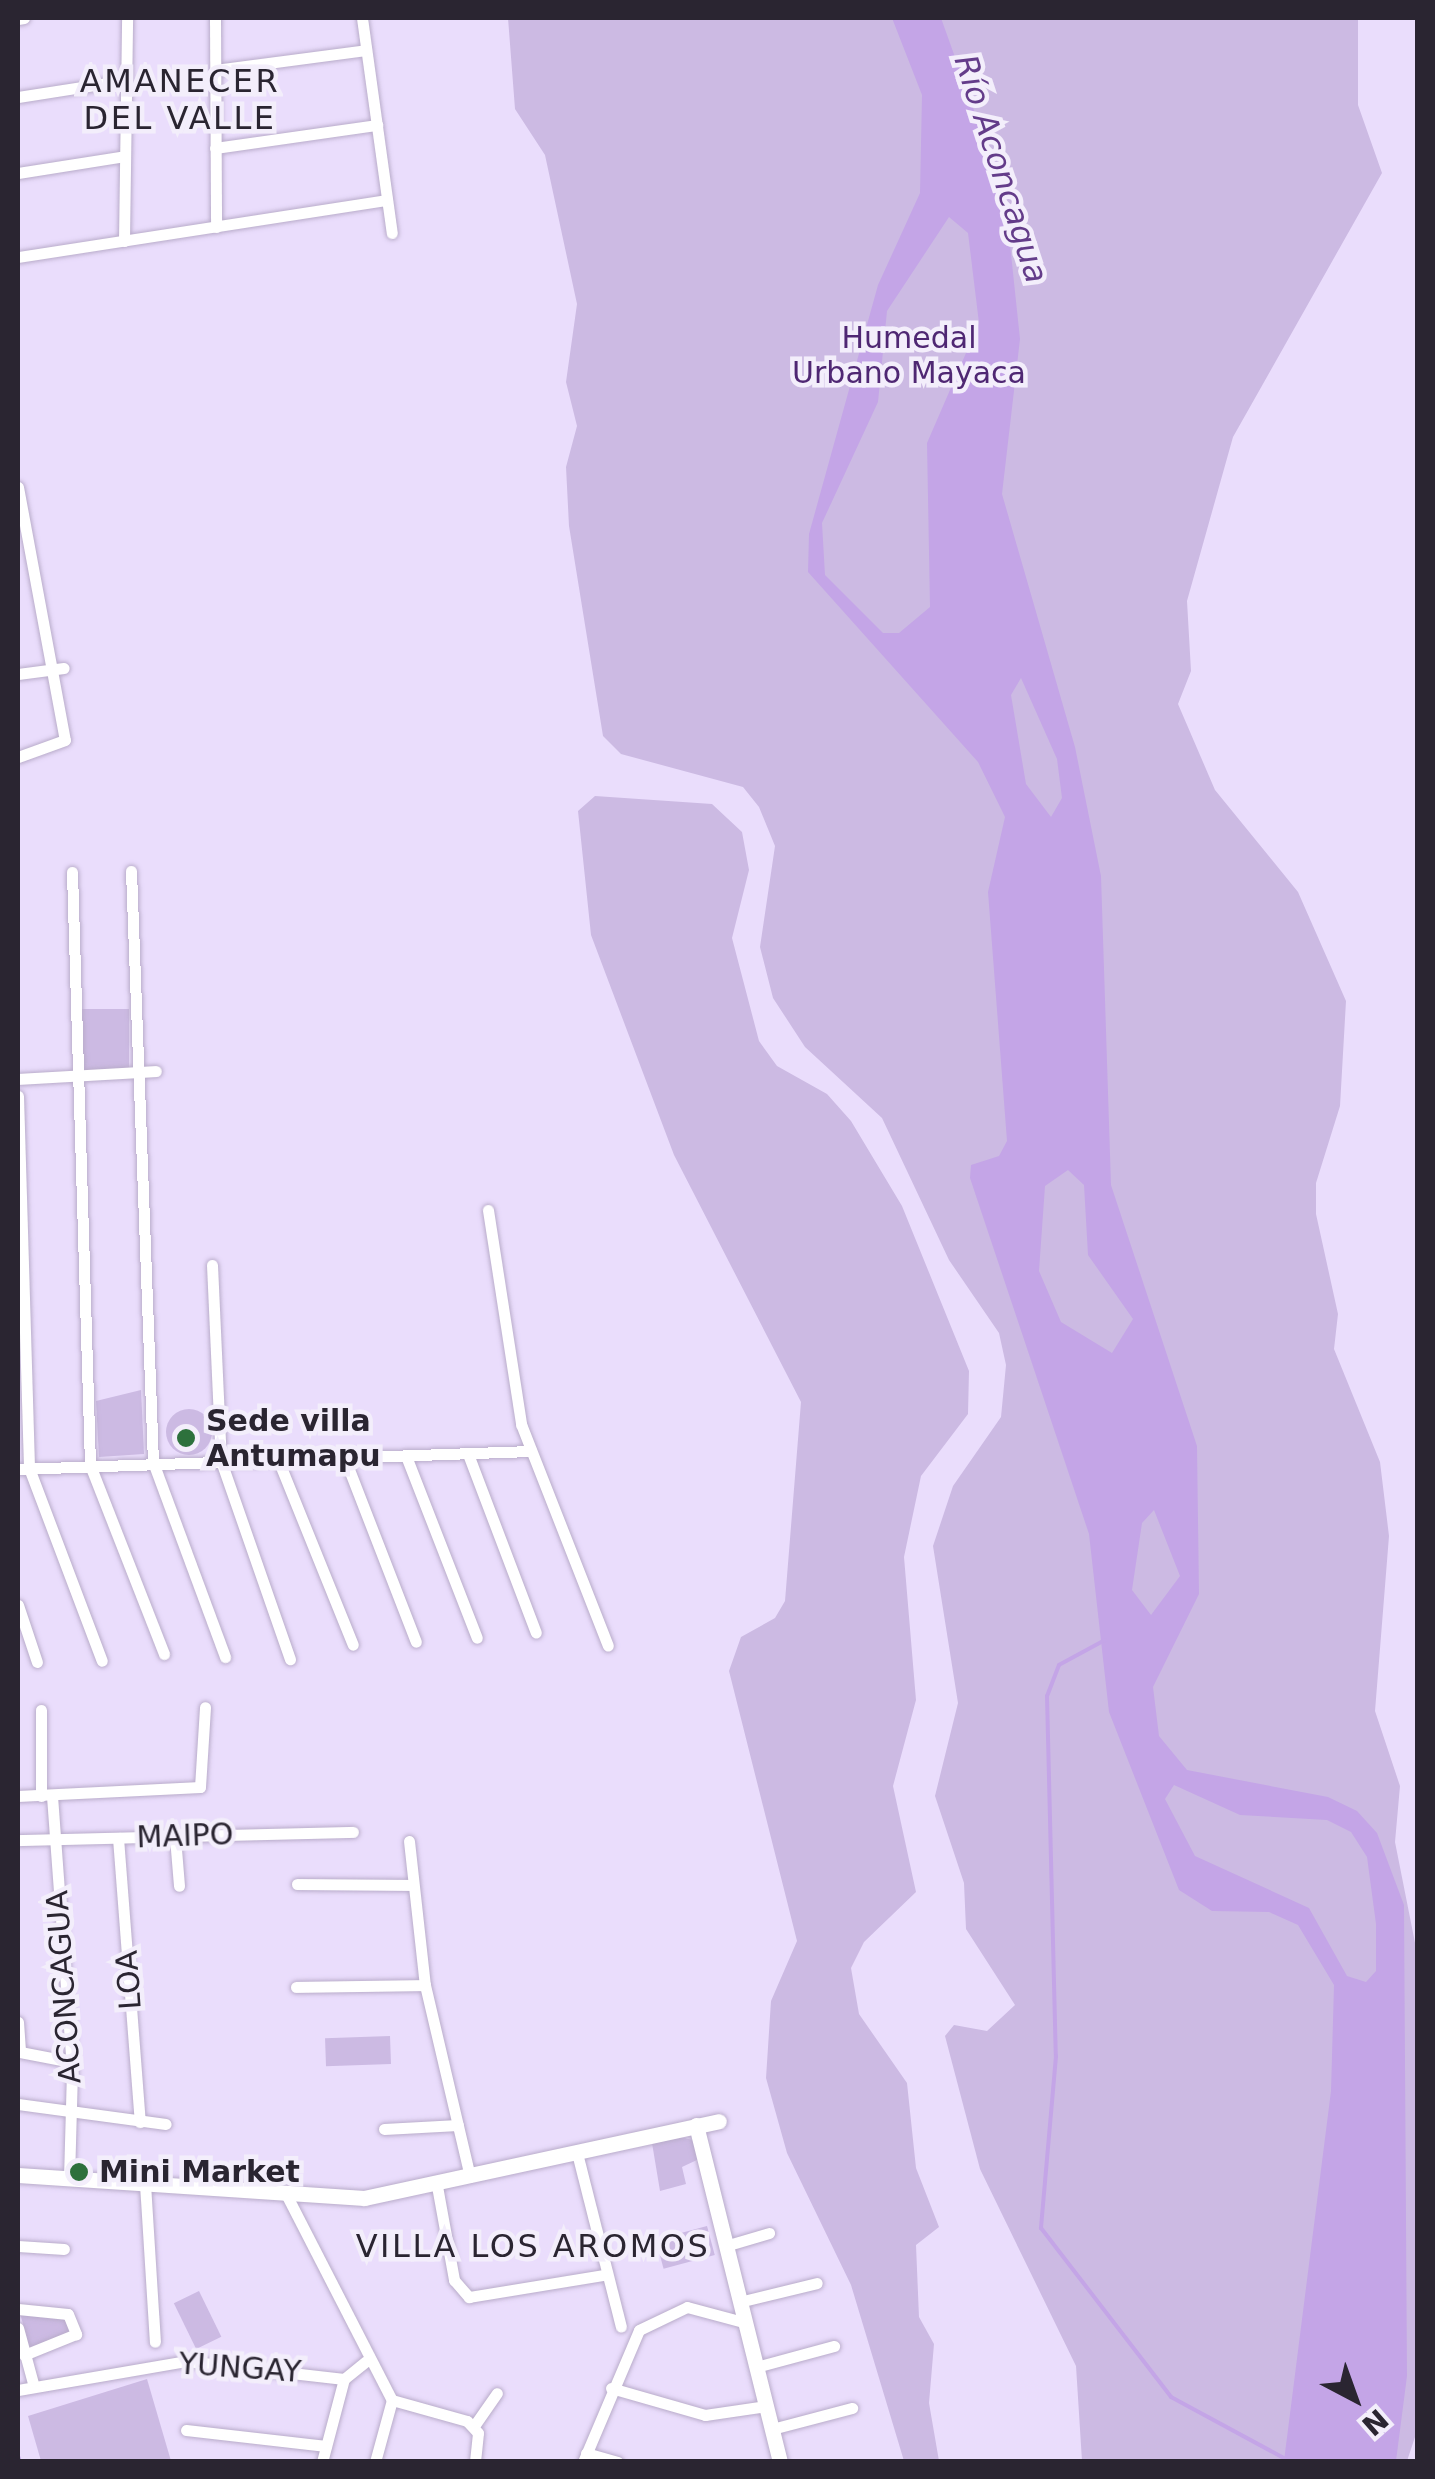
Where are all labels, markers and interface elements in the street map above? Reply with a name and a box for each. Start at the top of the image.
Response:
water label: Río Aconcagua [946,50,1056,288]
district label: AMANECER DEL VALLE [80,63,280,138]
park label: Humedal Urbano Mayaca [792,320,1026,390]
place label: Sede villa Antumapu [206,1403,381,1474]
marker: Sede villa Antumapu [175,1427,197,1449]
street label: MAIPO [136,1816,234,1856]
street label: ACONCAGUA [39,1889,89,2085]
street label: LOA [109,1949,149,2011]
place label: Mini Market [99,2154,300,2190]
marker: Mini Market [68,2161,90,2183]
district label: VILLA LOS AROMOS [356,2227,710,2265]
street label: YUNGAY [178,2346,302,2390]
north arrow [1305,2349,1405,2449]
text: N [1355,2402,1395,2442]

